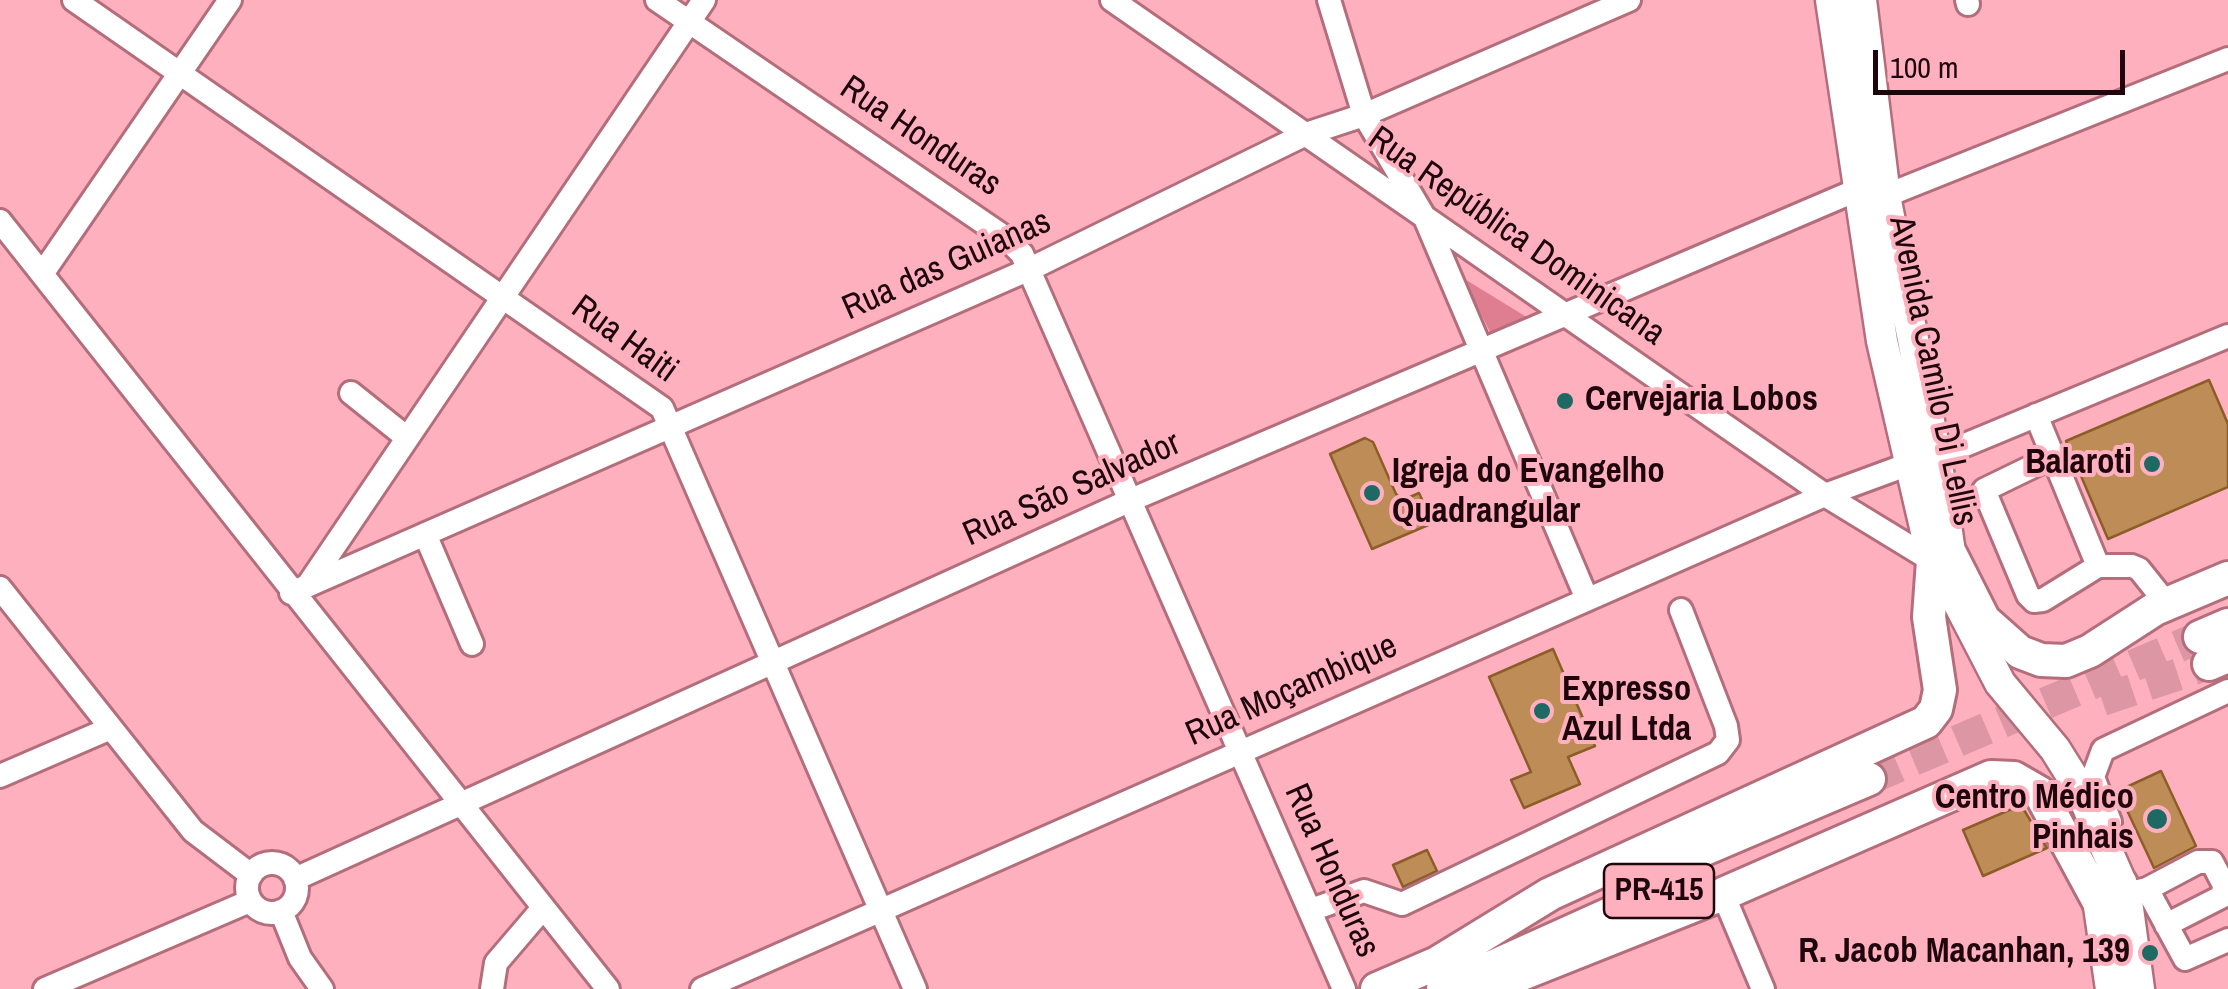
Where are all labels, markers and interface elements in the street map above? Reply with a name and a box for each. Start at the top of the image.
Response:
scale bar [1878,30,2130,92]
text: 100 m [1890,47,1958,87]
street label: Rua Honduras [832,68,1008,206]
street label: Rua República Dominicana [1360,119,1672,355]
street label: Rua das Guianas [836,201,1058,331]
street label: Avenida Camilo Di Lellis [1879,212,1985,530]
street label: Rua Haiti [563,287,685,393]
place label: Cervejaria Lobos [1585,380,1818,422]
marker: Cervejaria Lobos [1554,390,1576,412]
street label: Rua São Salvador [957,423,1187,557]
place label: Balaroti [2025,443,2132,485]
place label: Igreja do Evangelho Quadrangular [1392,452,1665,534]
marker: Balaroti [2141,453,2163,475]
marker: Igreja do Evangelho Quadrangular [1361,482,1383,504]
street label: Rua Moçambique [1180,626,1404,756]
place label: Expresso Azul Ltda [1562,670,1691,752]
marker: Expresso Azul Ltda [1531,700,1553,722]
street label: Rua Honduras [1274,778,1388,964]
place label: Centro Médico Pinhais [1935,778,2134,860]
marker: Centro Médico Pinhais [2144,806,2170,832]
road number: PR-415 [1604,864,1714,918]
place label: R. Jacob Macanhan, 139 [1798,932,2130,974]
marker: R. Jacob Macanhan, 139 [2139,942,2161,964]

